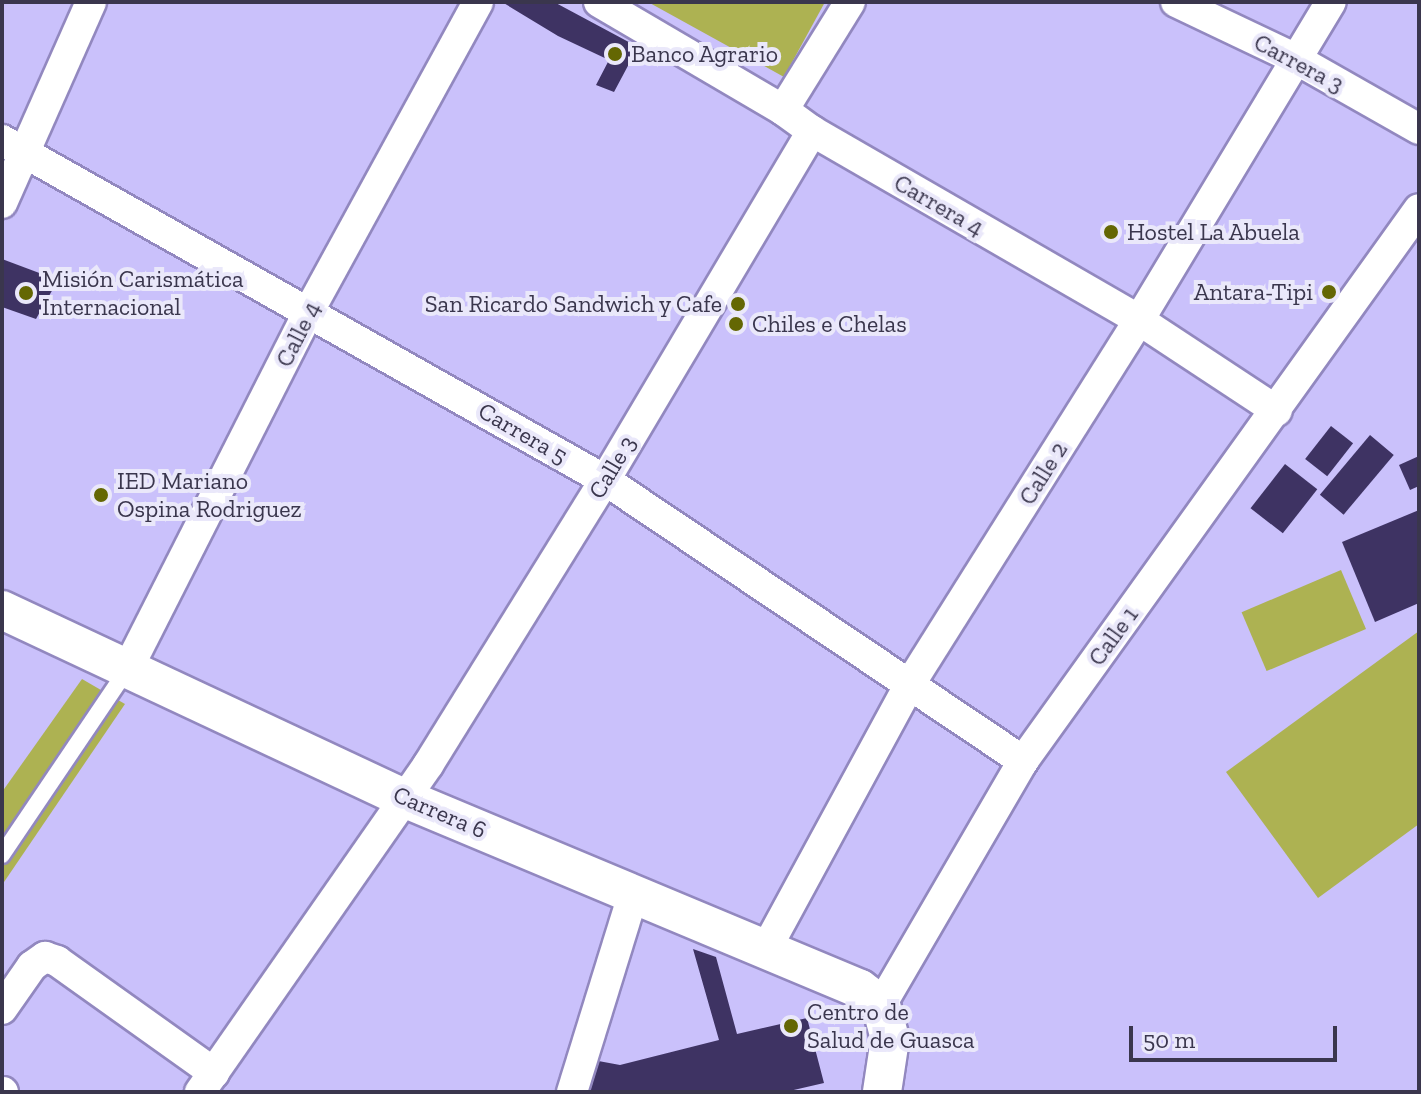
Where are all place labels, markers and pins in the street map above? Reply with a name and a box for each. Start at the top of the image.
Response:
place label: Banco Agrario [631,40,779,68]
marker: Banco Agrario [606,45,624,63]
place label: Hostel La Abuela [1127,218,1301,246]
marker: Hostel La Abuela [1102,223,1120,241]
place label: Misión Carismática Internacional [42,265,244,321]
place label: Antara-Tipi [1194,278,1313,306]
marker: Antara-Tipi [1320,283,1338,301]
marker: Misión Carismática Internacional [17,284,35,302]
place label: San Ricardo Sandwich y Cafe [423,290,722,318]
marker: San Ricardo Sandwich y Cafe [729,295,747,313]
place label: Chiles e Chelas [752,310,907,338]
marker: Chiles e Chelas [727,315,745,333]
place label: IED Mariano Ospina Rodriguez [117,467,302,523]
marker: IED Mariano Ospina Rodriguez [92,486,110,504]
place label: Centro de Salud de Guasca [807,998,975,1054]
marker: Centro de Salud de Guasca [782,1017,800,1035]

